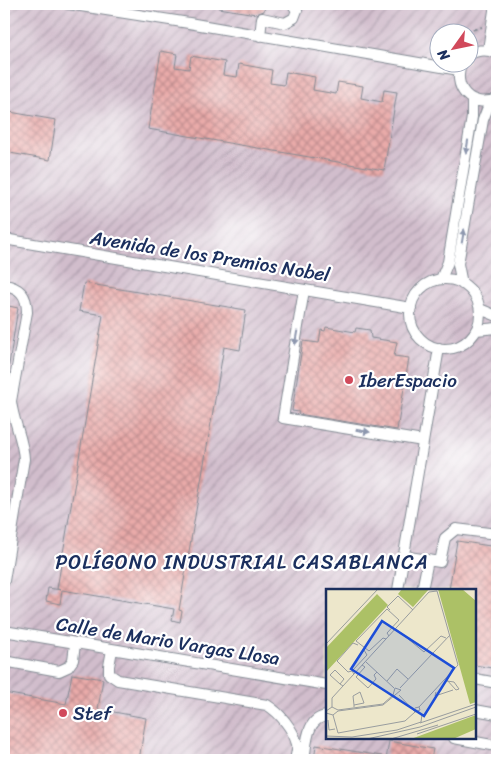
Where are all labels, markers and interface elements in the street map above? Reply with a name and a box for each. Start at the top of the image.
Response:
north arrow [428,22,478,72]
text: N [430,44,457,67]
one-way arrow [463,139,471,155]
street label: Avenida de los Premios Nobel [87,221,333,291]
one-way arrow [459,227,467,243]
one-way arrow [292,330,300,346]
place label: IberEspacio [358,364,457,397]
marker: IberEspacio [343,374,355,386]
one-way arrow [355,427,371,435]
district label: POLÍGONO INDUSTRIAL CASABLANCA [55,545,429,580]
inset map [326,589,476,739]
street label: Calle de Mario Vargas Llosa [54,607,283,675]
place label: Stef [73,697,114,730]
marker: Stef [57,707,69,719]

